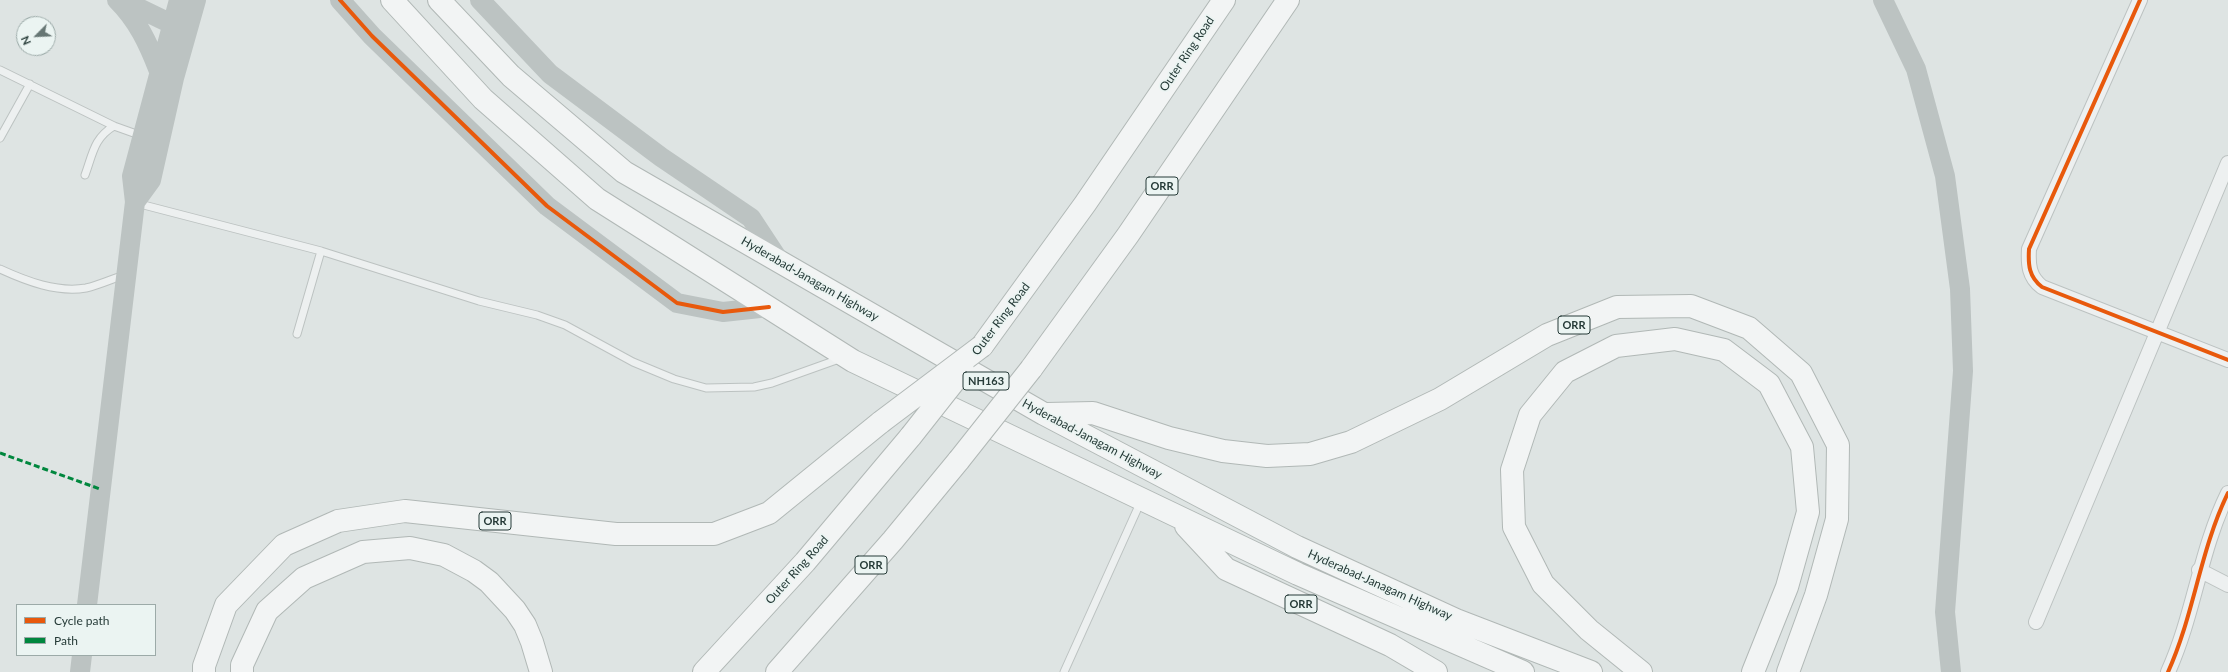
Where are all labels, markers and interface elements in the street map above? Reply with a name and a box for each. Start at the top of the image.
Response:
street label: Outer Ring Road [1157,14,1217,94]
north arrow [16,16,56,56]
text: N [18,34,33,47]
road number: ORR [1146,177,1178,195]
street label: Hyderabad-Janagam Highway [739,234,881,324]
street label: Outer Ring Road [969,280,1033,358]
road number: ORR [1558,316,1590,334]
road number: NH163 [963,372,1009,390]
street label: Hyderabad-Janagam Highway [1020,396,1164,482]
road number: ORR [479,512,511,530]
street label: Outer Ring Road [762,533,832,607]
street label: Hyderabad-Janagam Highway [1306,547,1454,623]
road number: ORR [855,556,887,574]
road number: ORR [1285,595,1317,613]
legend [16,604,156,656]
text: Cycle path [54,613,109,628]
text: Path [54,633,78,648]

